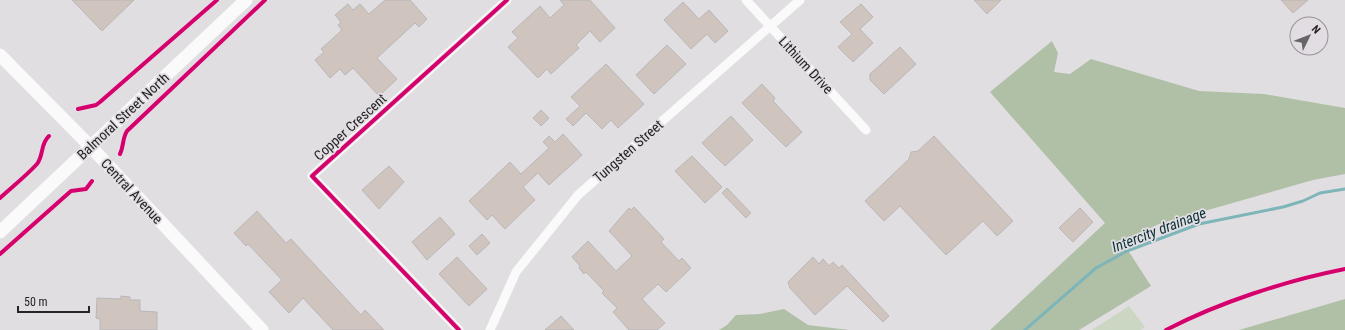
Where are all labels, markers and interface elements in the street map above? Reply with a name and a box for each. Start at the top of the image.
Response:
north arrow [1289,16,1329,56]
text: N [1309,23,1323,37]
street label: Lithium Drive [775,33,837,97]
street label: Balmoral Street North [74,69,172,163]
street label: Copper Crescent [311,90,389,164]
street label: Tungsten Street [590,116,666,186]
street label: Central Avenue [98,155,166,227]
water label: Intercity drainage [1109,204,1209,256]
scale bar [18,288,89,314]
text: 50 m [24,295,48,309]

